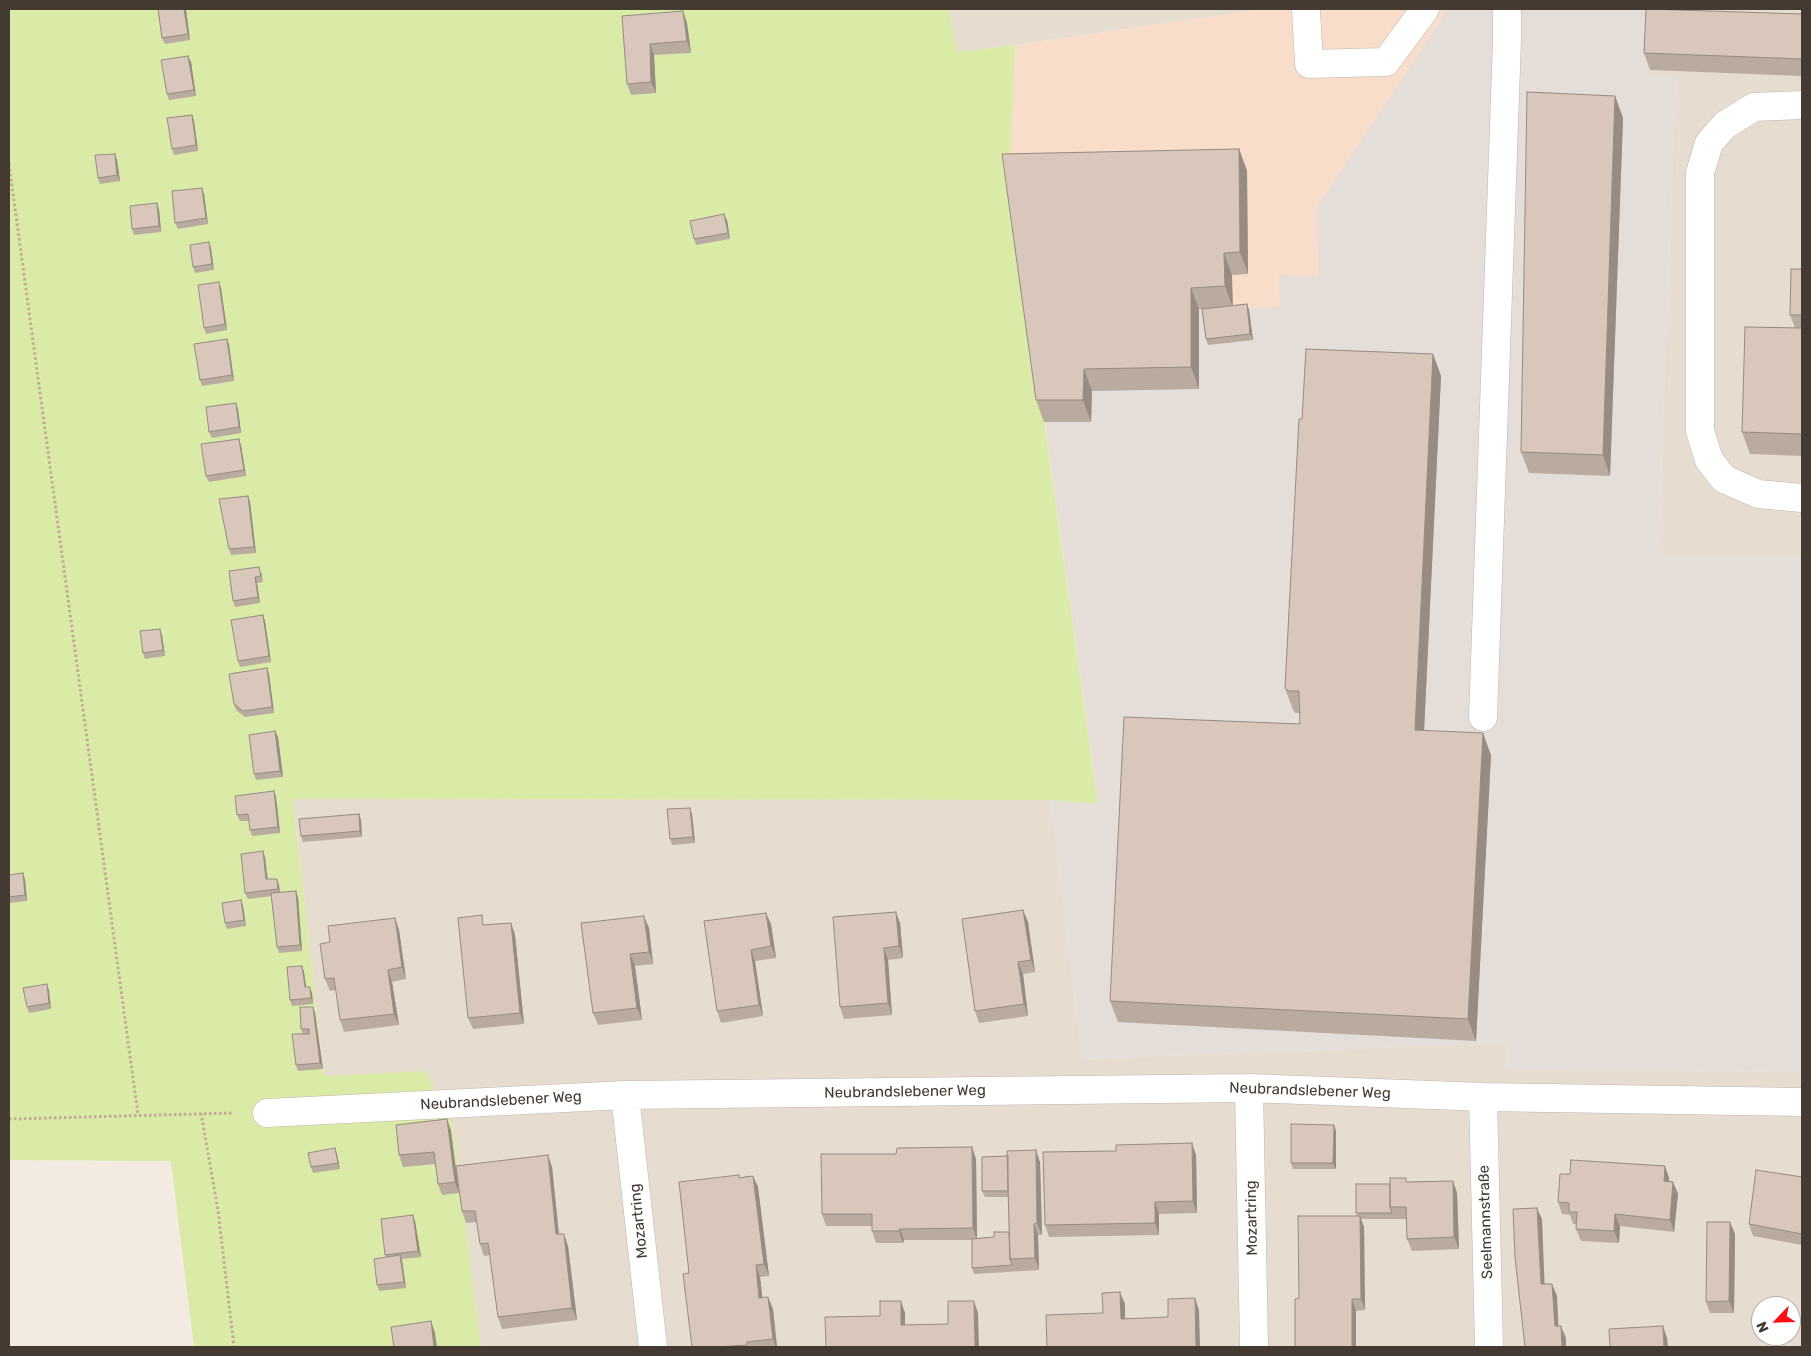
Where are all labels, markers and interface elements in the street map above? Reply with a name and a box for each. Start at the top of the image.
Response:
street label: Neubrandslebener Weg [1229,1079,1391,1103]
street label: Neubrandslebener Weg [824,1082,986,1102]
street label: Neubrandslebener Weg [420,1088,582,1114]
street label: Seelmannstraße [1475,1165,1497,1279]
street label: Mozartring [1242,1180,1262,1256]
street label: Mozartring [626,1183,652,1259]
north arrow [1751,1296,1801,1346]
text: N [1753,1319,1773,1335]

